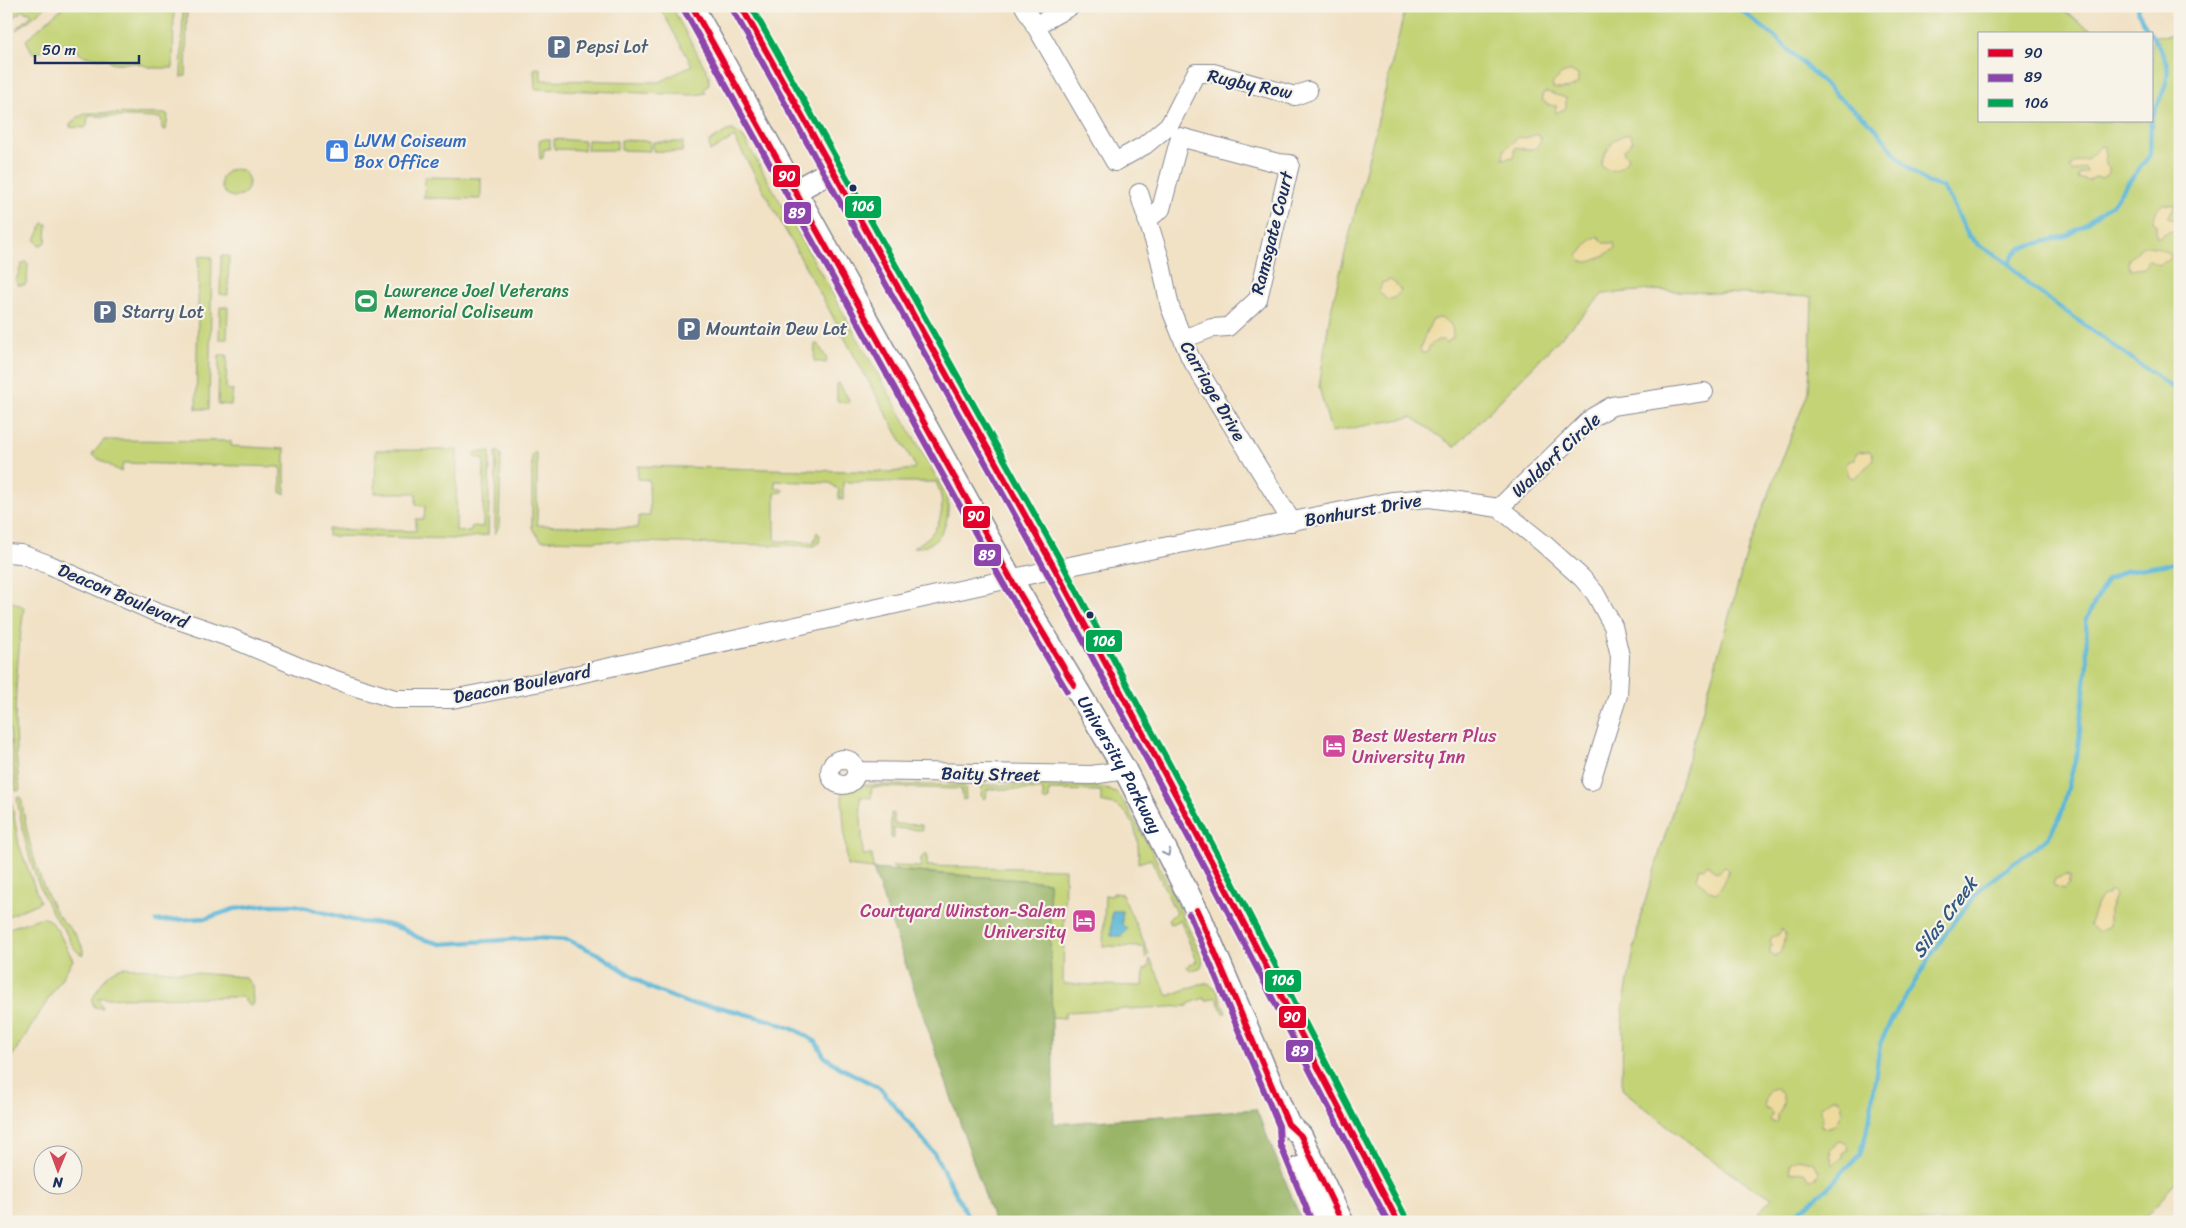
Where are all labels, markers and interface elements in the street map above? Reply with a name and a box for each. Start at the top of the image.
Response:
place label: Pepsi Lot [576,31,649,63]
scale bar [35,32,139,64]
legend [1978,32,2154,122]
parking icon: Pepsi Lot [546,34,572,60]
text: 50 m [42,37,77,63]
text: 90 [2024,40,2043,66]
street label: Rugby Row [1205,59,1296,109]
text: 89 [2024,64,2042,90]
text: 106 [2024,90,2048,116]
place label: LJVM Coiseum Box Office [354,125,467,178]
shop icon: LJVM Coiseum Box Office [324,138,350,164]
line badge: 90 [772,164,801,188]
text: 90 [778,164,796,189]
street label: Ramsgate Court [1241,167,1303,298]
unlabelled marker [848,183,858,193]
text: 106 [852,194,874,219]
line badge: 106 [844,195,882,219]
line badge: 89 [783,201,812,225]
text: 89 [787,201,806,226]
place label: Lawrence Joel Veterans Memorial Coliseum [384,275,569,328]
sports icon: Lawrence Joel Veterans Memorial Coliseum [353,288,379,314]
place label: Starry Lot [122,296,204,328]
parking icon: Starry Lot [92,299,118,325]
place label: Mountain Dew Lot [706,313,848,345]
parking icon: Mountain Dew Lot [676,316,702,342]
street label: Carriage Drive [1171,334,1255,448]
street label: Waldorf Circle [1504,405,1608,505]
street label: Bonhurst Drive [1302,484,1424,536]
text: 90 [967,504,985,529]
line badge: 90 [962,505,991,529]
line badge: 89 [973,543,1002,567]
text: 89 [977,543,996,568]
street label: Deacon Boulevard [53,554,195,639]
unlabelled marker [1085,610,1095,620]
line badge: 106 [1085,629,1123,653]
text: 106 [1093,629,1115,654]
street label: Deacon Boulevard [450,655,595,713]
street label: University Parkway [1068,689,1171,840]
place label: Best Western Plus University Inn [1352,720,1497,773]
hotel icon: Best Western Plus University Inn [1321,733,1347,759]
street label: Baity Street [941,757,1041,791]
one-way arrow [1161,847,1171,856]
water label: Silas Creek [1903,867,1988,965]
place label: Courtyard Winston-Salem University [860,895,1067,948]
hotel icon: Courtyard Winston-Salem University [1071,908,1097,934]
text: 106 [1272,968,1294,993]
line badge: 106 [1264,969,1302,993]
line badge: 90 [1278,1005,1307,1029]
text: 90 [1283,1005,1301,1030]
line badge: 89 [1285,1039,1314,1063]
text: 89 [1290,1039,1309,1064]
north arrow [32,1146,82,1196]
text: N [52,1170,64,1195]

